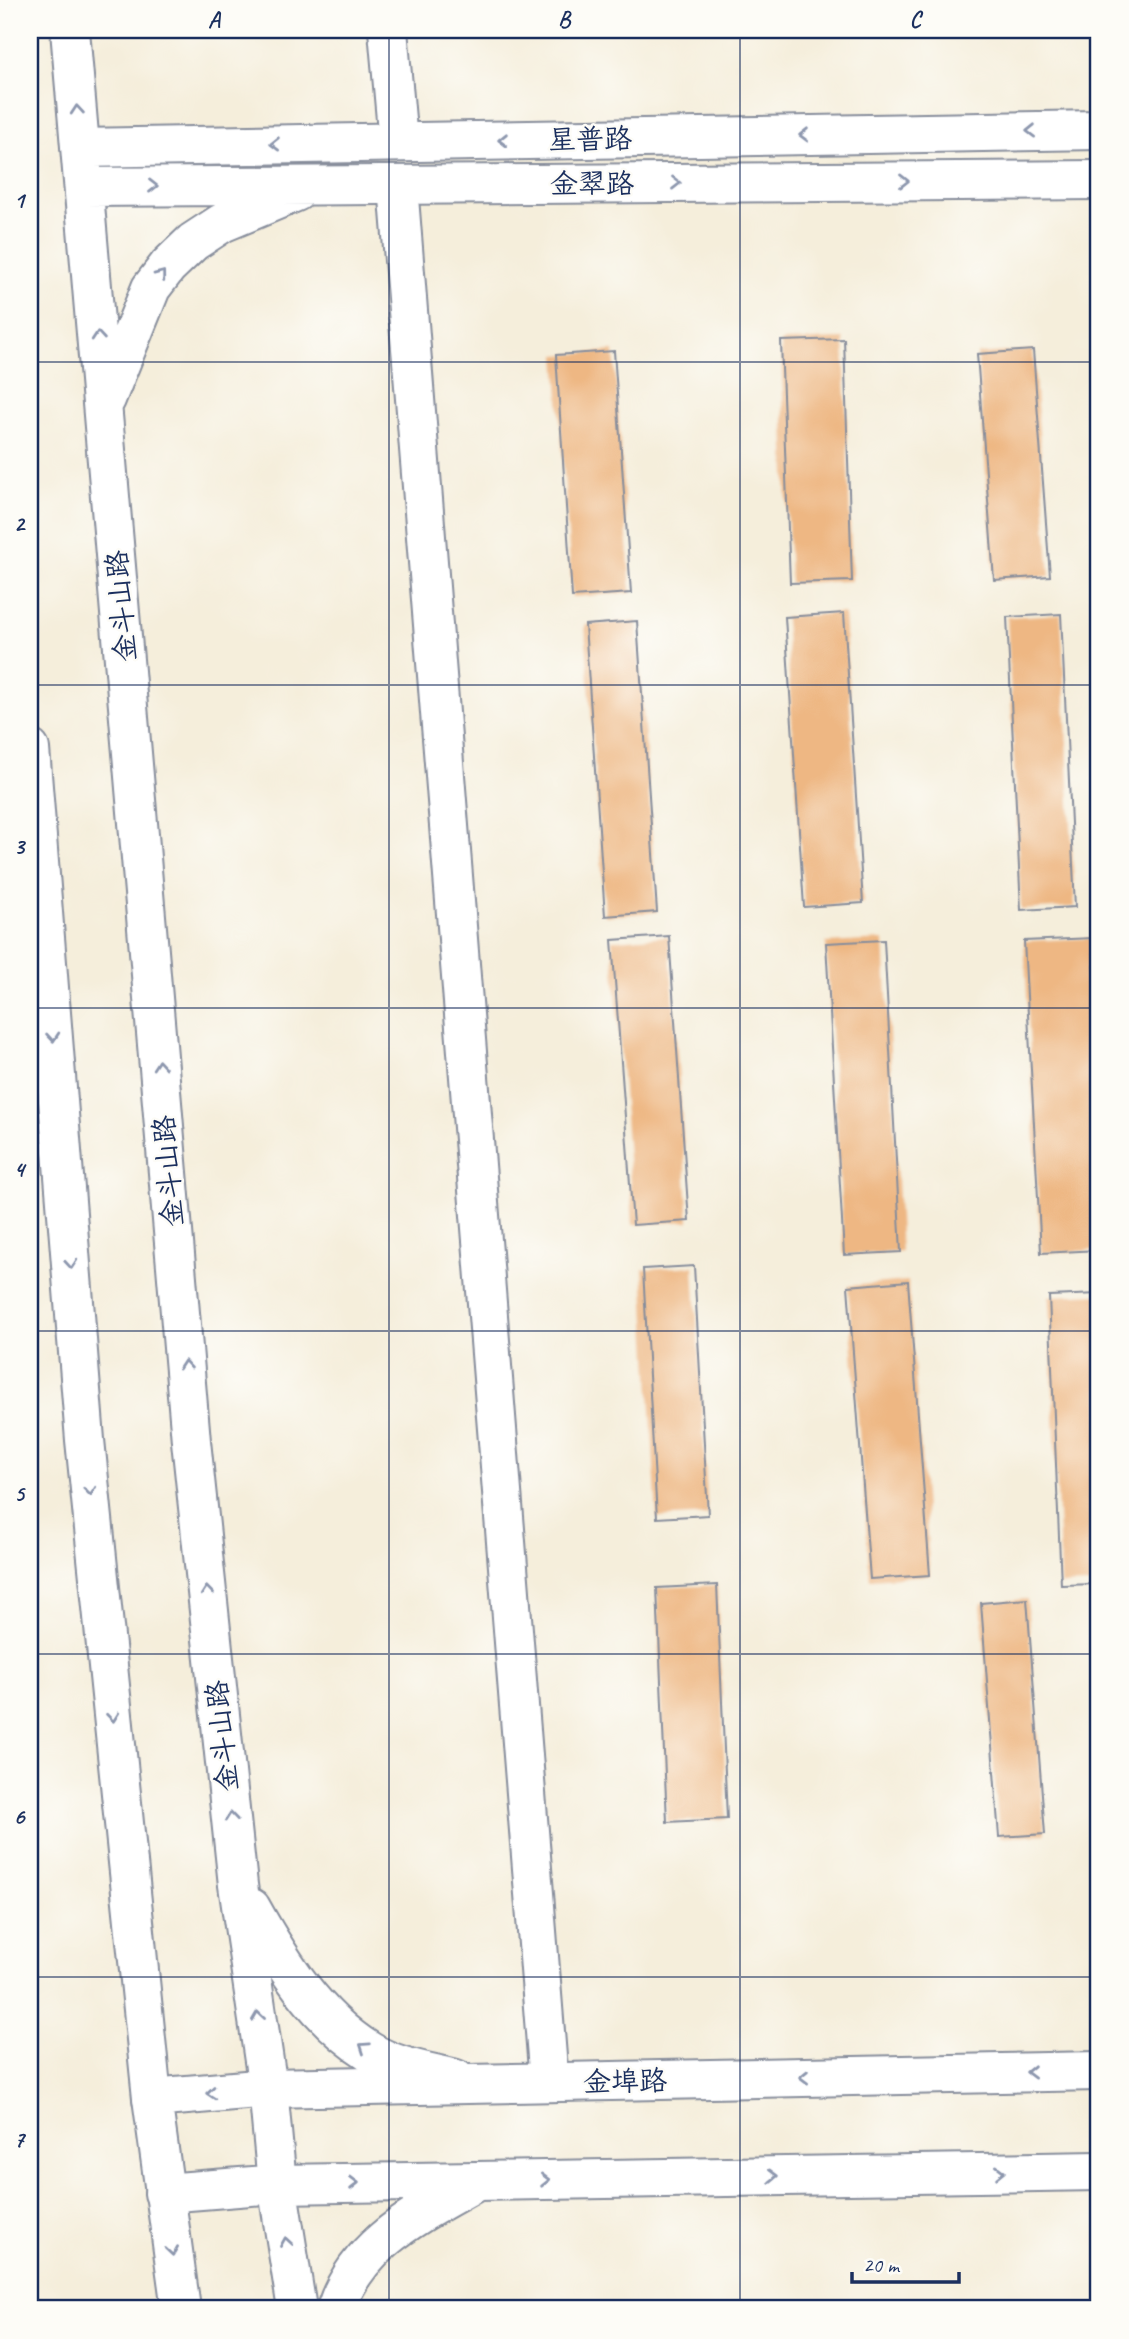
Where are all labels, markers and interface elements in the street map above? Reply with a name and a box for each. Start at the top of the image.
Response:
text: A [208,5,222,34]
text: B [558,5,572,34]
text: C [910,5,924,34]
one-way arrow [70,104,85,115]
street label: 星普路 [548,121,632,157]
one-way arrow [1025,123,1036,139]
one-way arrow [798,127,808,143]
one-way arrow [497,132,507,148]
one-way arrow [269,136,280,152]
street label: 金翠路 [550,166,634,201]
one-way arrow [899,173,910,189]
one-way arrow [672,175,682,191]
one-way arrow [149,178,159,194]
text: 1 [14,186,27,215]
one-way arrow [153,270,166,283]
one-way arrow [91,330,106,341]
text: 2 [14,509,27,538]
street label: 金斗山路 [99,549,143,663]
text: 3 [14,832,27,861]
one-way arrow [45,1032,60,1043]
one-way arrow [152,1059,167,1070]
street label: 金斗山路 [146,1114,190,1228]
text: 4 [14,1155,27,1184]
one-way arrow [63,1259,78,1270]
one-way arrow [177,1359,192,1371]
text: 5 [14,1479,26,1508]
one-way arrow [82,1485,97,1496]
one-way arrow [200,1585,215,1596]
street label: 金斗山路 [199,1678,245,1794]
one-way arrow [105,1712,120,1723]
text: 6 [14,1802,27,1831]
one-way arrow [224,1812,239,1823]
one-way arrow [251,2010,266,2022]
one-way arrow [359,2043,372,2055]
street label: 金埠路 [583,2063,667,2099]
one-way arrow [1025,2064,1036,2080]
one-way arrow [798,2069,808,2085]
one-way arrow [205,2085,216,2100]
text: 7 [14,2125,27,2154]
one-way arrow [995,2165,1006,2180]
one-way arrow [768,2168,779,2184]
one-way arrow [541,2172,551,2188]
one-way arrow [349,2175,360,2191]
one-way arrow [279,2236,294,2248]
scale bar [852,2241,959,2285]
one-way arrow [165,2245,180,2257]
text: 20 m [863,2252,901,2278]

